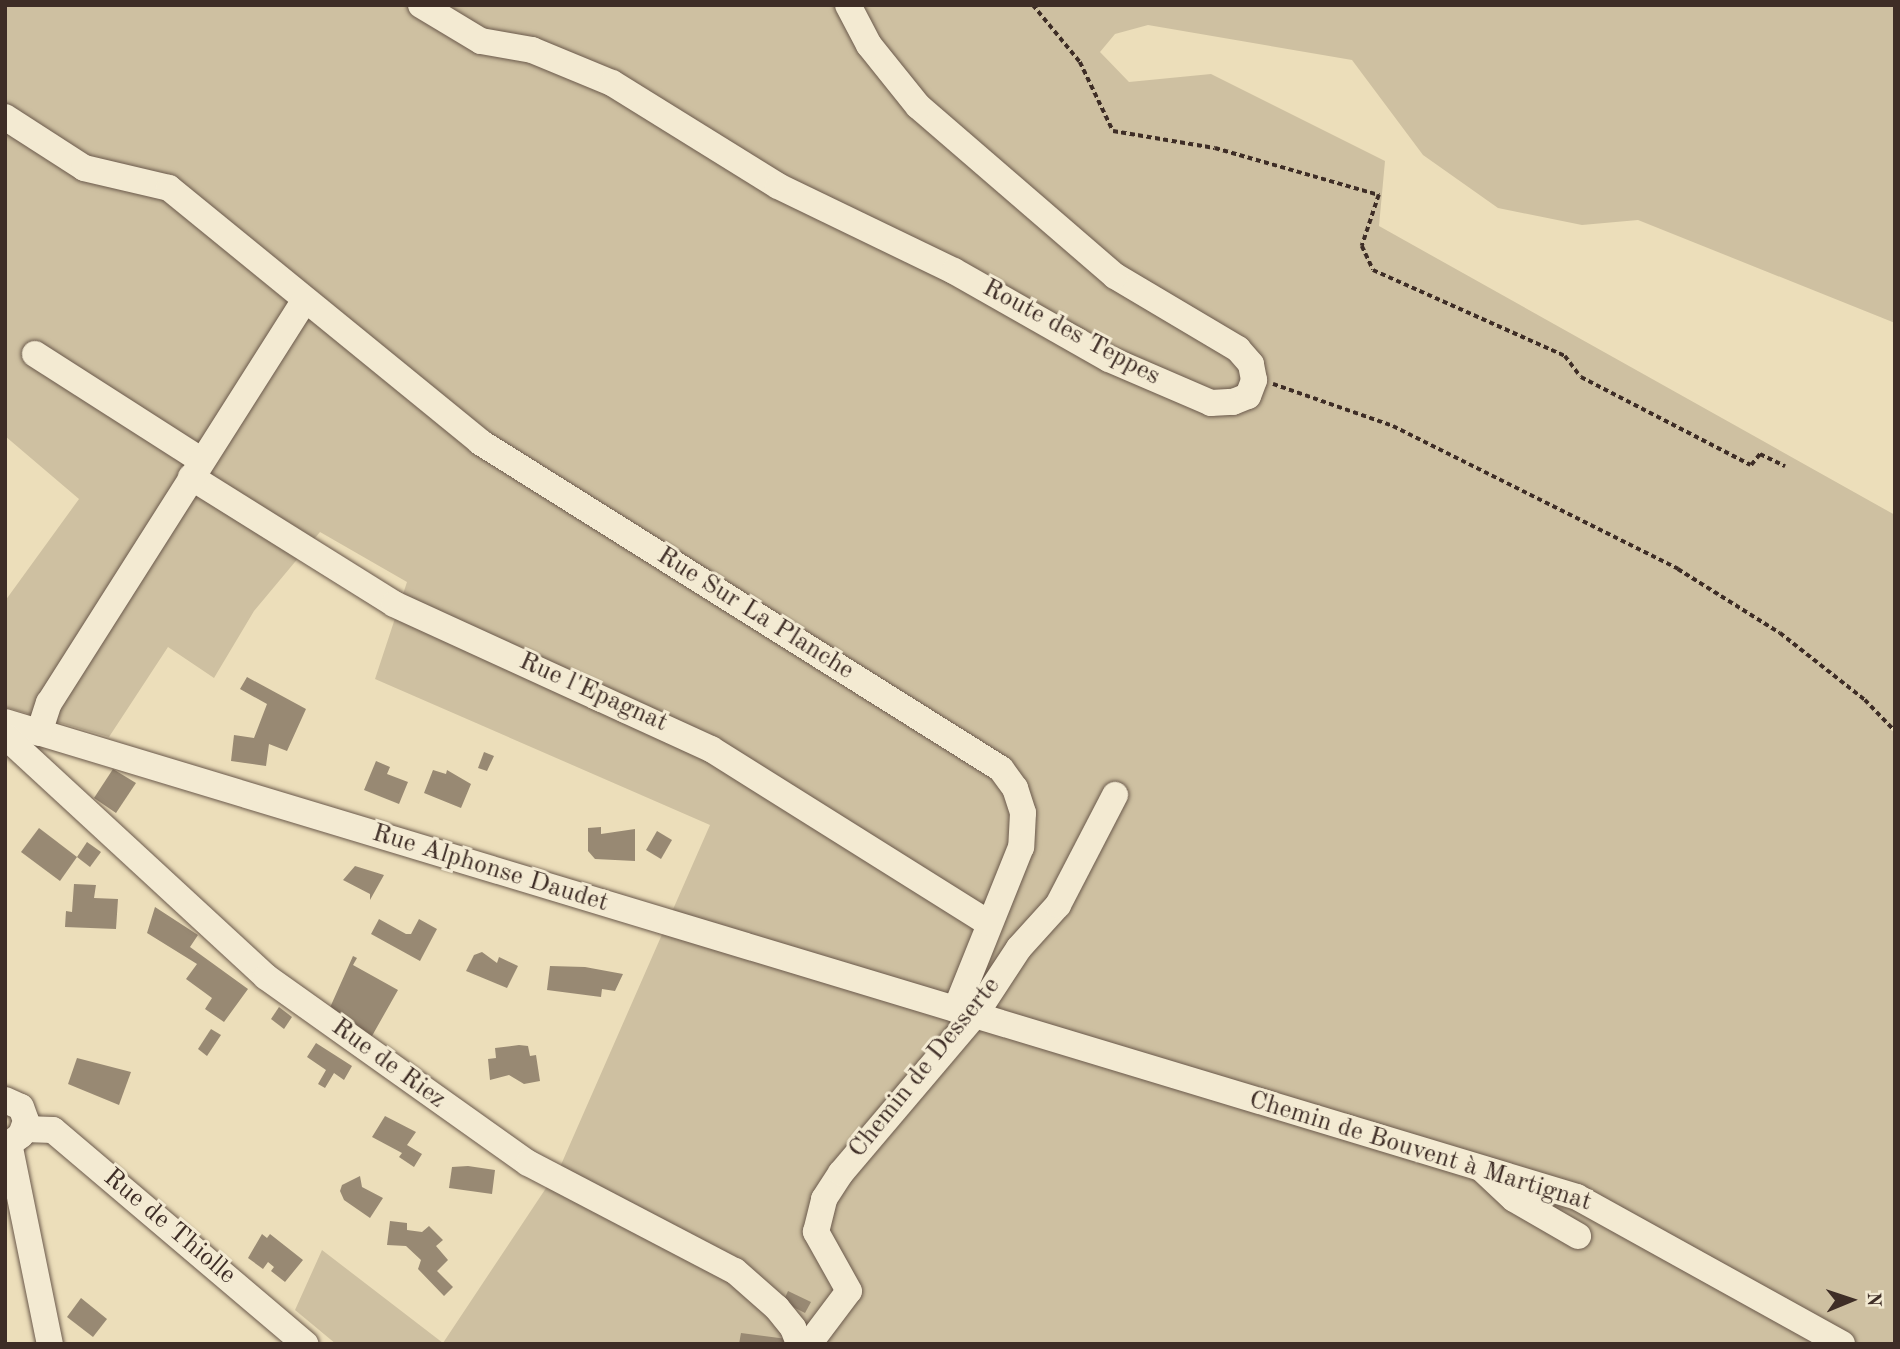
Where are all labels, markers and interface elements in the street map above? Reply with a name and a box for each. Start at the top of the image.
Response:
street label: Route des Teppes [977,273,1165,393]
street label: Rue Sur La Planche [651,541,859,687]
street label: Rue l'Epagnat [514,646,672,740]
street label: Rue Alphonse Daudet [368,818,612,920]
street label: Chemin de Desserte [842,971,1008,1165]
street label: Rue de Riez [325,1012,451,1116]
street label: Chemin de Bouvent à Martignat [1245,1085,1595,1219]
street label: Rue de Thiolle [96,1163,242,1291]
north arrow [1816,1265,1886,1335]
text: N [1863,1292,1882,1307]

